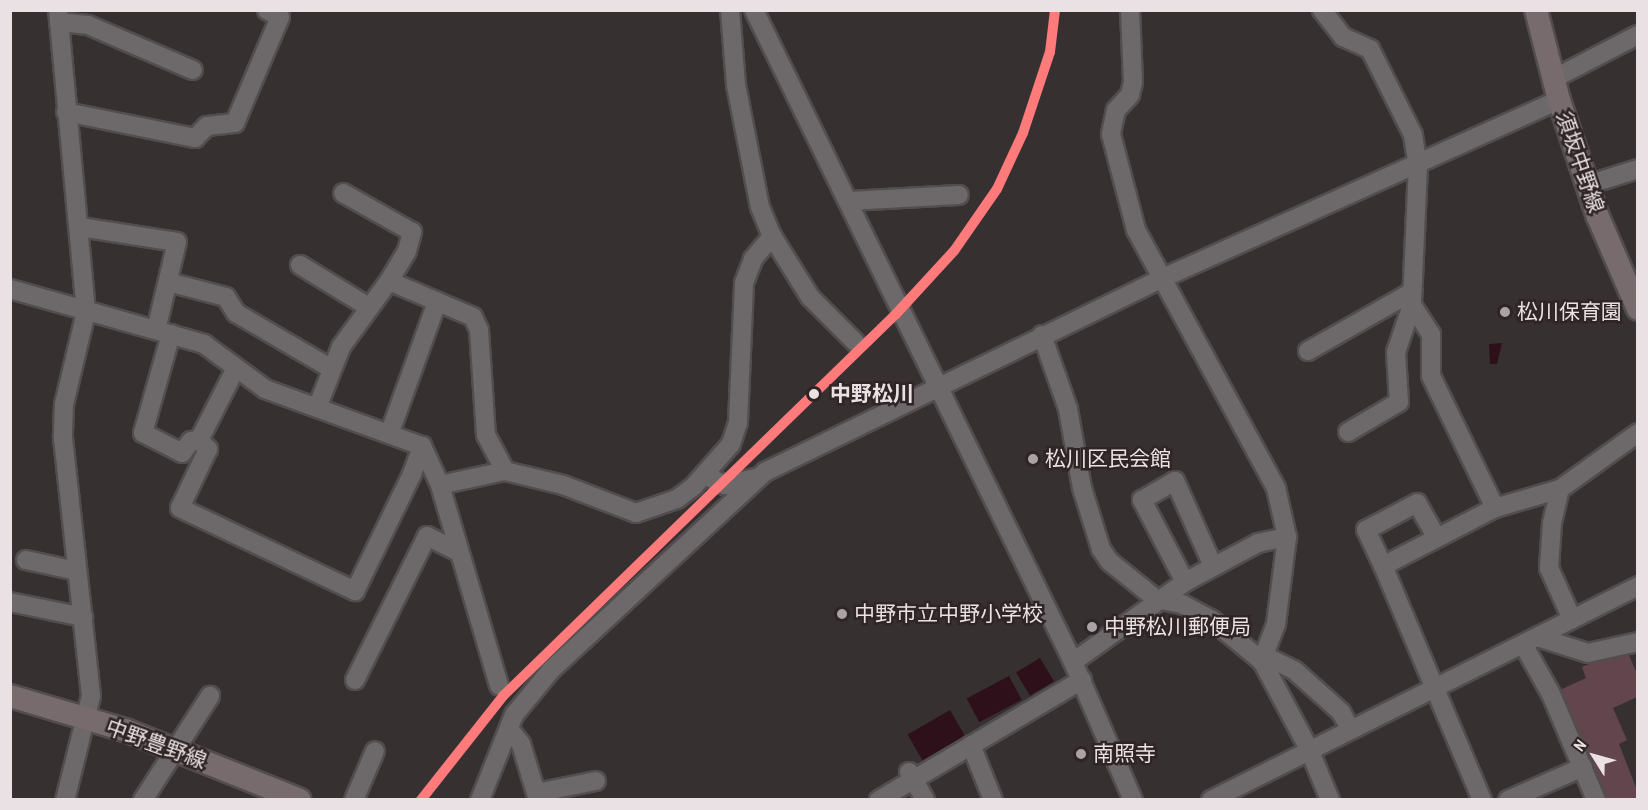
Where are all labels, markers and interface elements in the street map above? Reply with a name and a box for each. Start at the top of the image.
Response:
street label: 須坂中野線 [1551,108,1609,216]
place label: 松川保育園 [1517,299,1622,325]
marker: 松川保育園 [1498,305,1512,319]
place label: 中野松川 [830,381,914,407]
marker: 中野松川 [803,383,825,405]
place label: 松川区民会館 [1045,446,1171,472]
marker: 松川区民会館 [1026,452,1040,466]
place label: 中野市立中野小学校 [854,601,1043,627]
marker: 中野市立中野小学校 [835,607,849,621]
place label: 中野松川郵便局 [1104,614,1251,640]
marker: 中野松川郵便局 [1085,620,1099,634]
street label: 中野豊野線 [102,714,210,774]
north arrow [1564,726,1624,786]
text: N [1568,735,1591,756]
place label: 南照寺 [1093,741,1156,767]
marker: 南照寺 [1074,747,1088,761]

